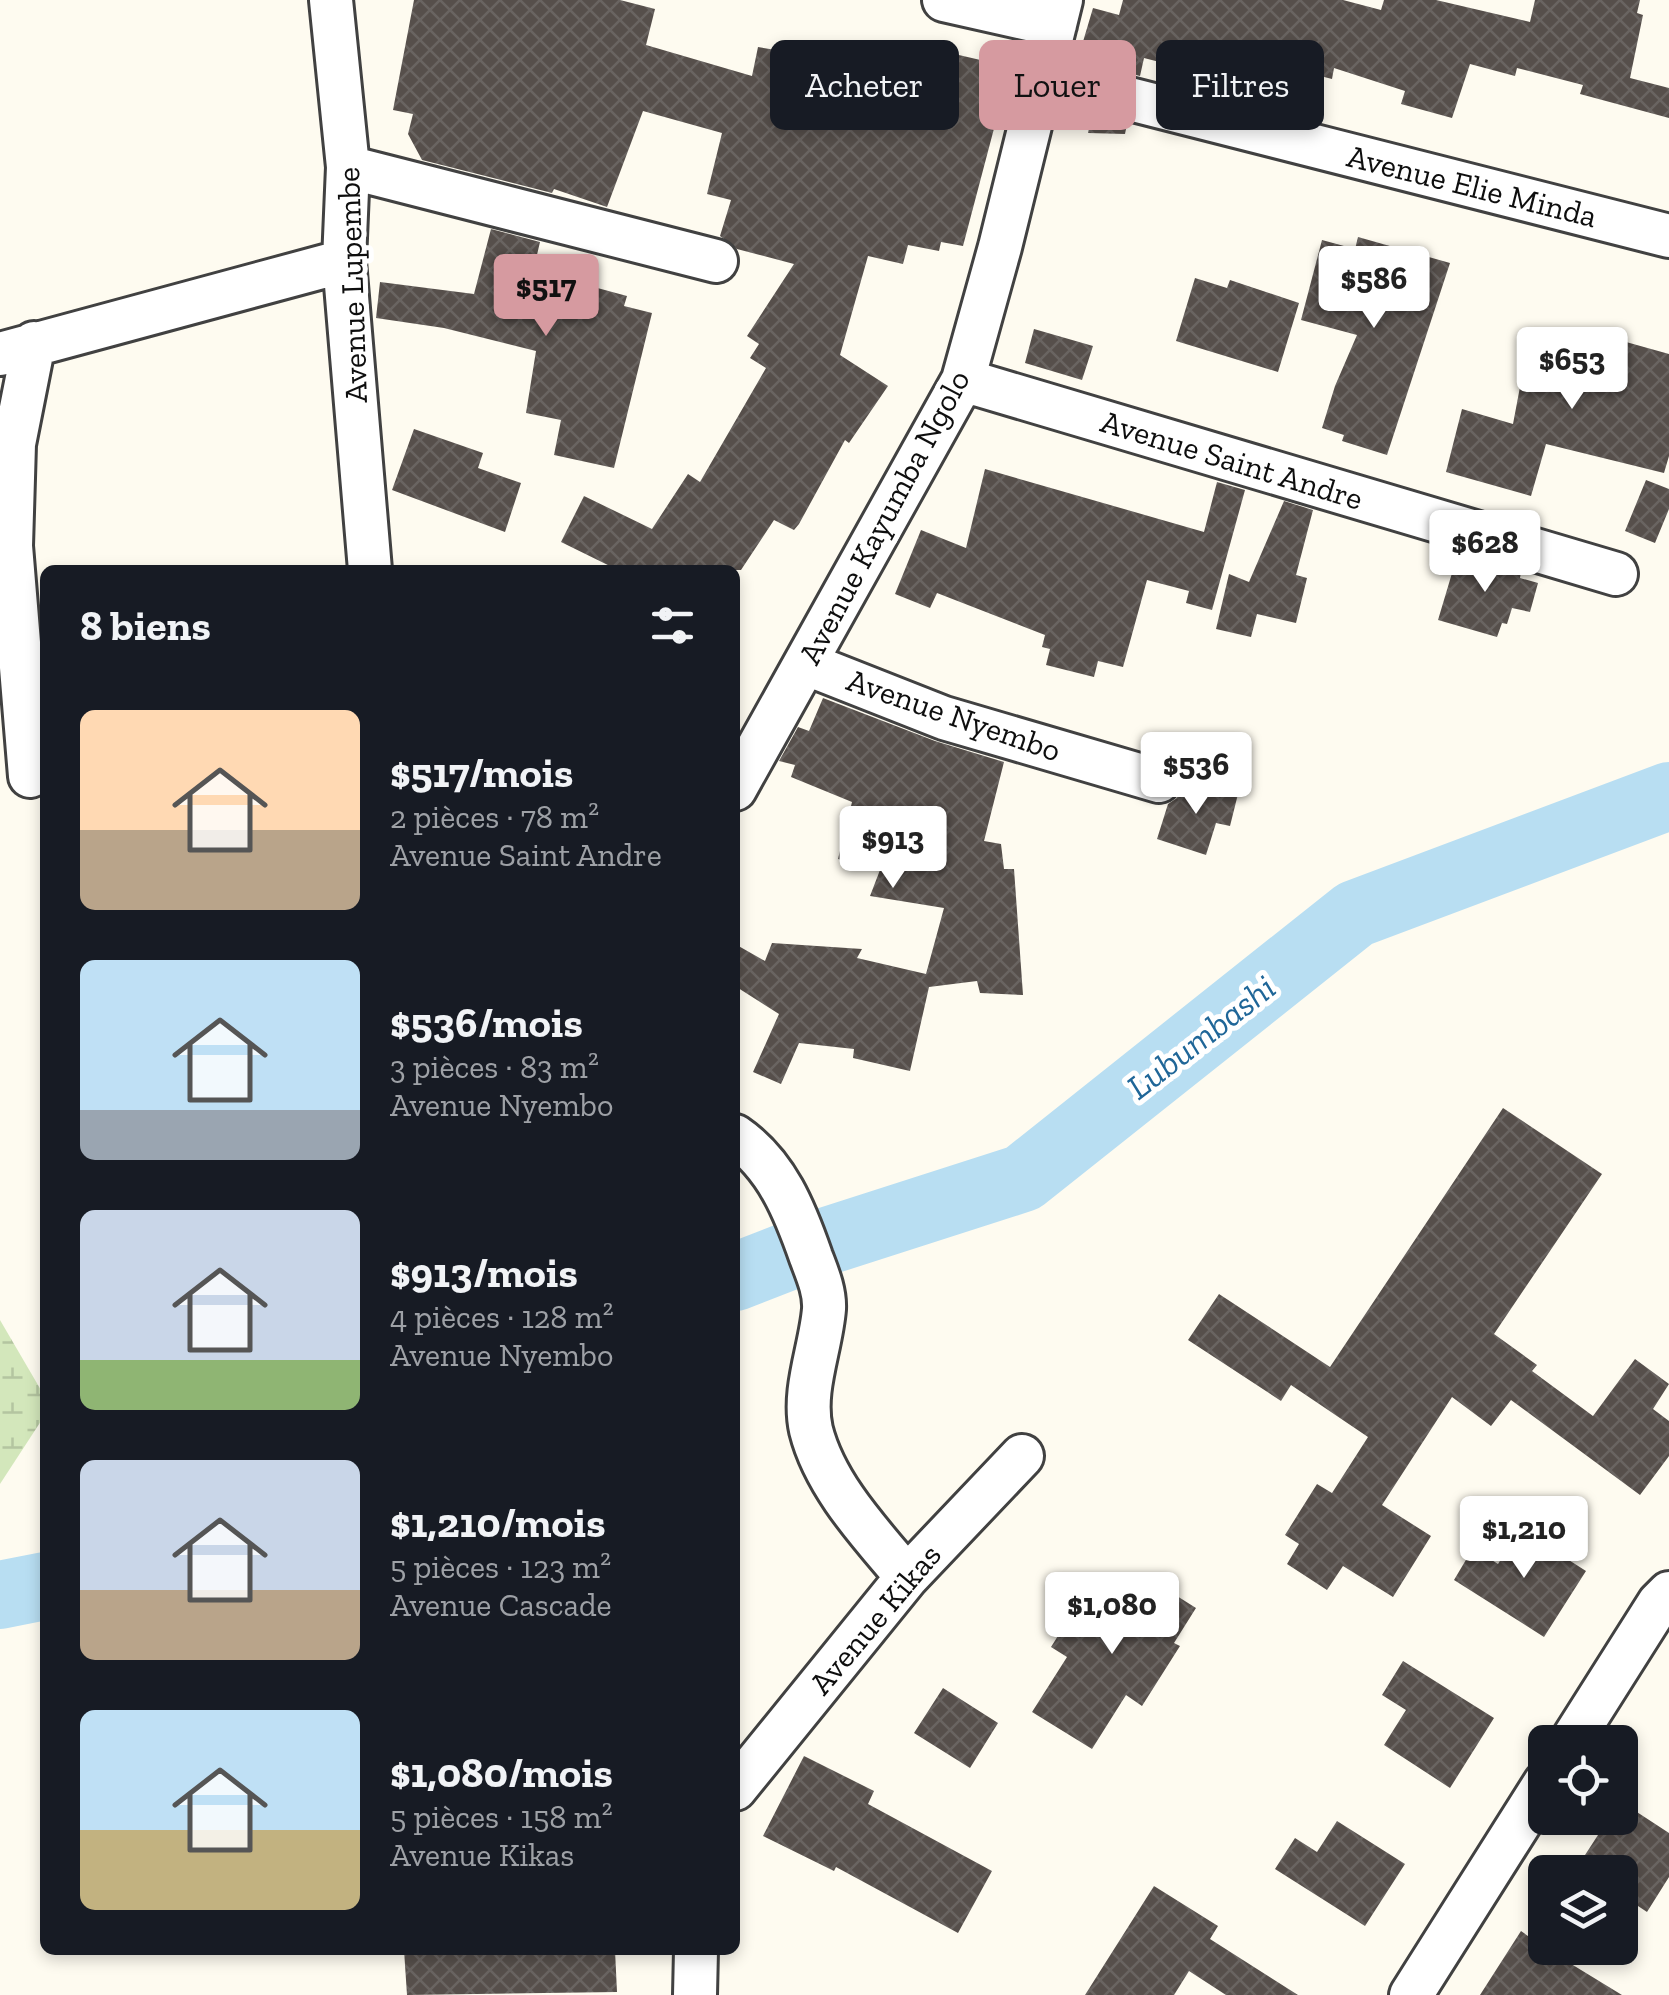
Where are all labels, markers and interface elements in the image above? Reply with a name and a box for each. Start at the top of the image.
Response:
chip: Acheter [770,40,959,130]
chip: Louer [979,40,1136,130]
chip: Filtres [1156,40,1324,130]
street label: Avenue Elie Minda [1343,137,1601,235]
street label: Avenue Lupembe [329,166,375,404]
pin: $586 [1315,246,1433,331]
pin: $517 [487,254,605,339]
text: $586 [1341,259,1407,297]
text: $517 [516,267,576,305]
pin: $653 [1513,327,1631,412]
text: $653 [1539,340,1605,378]
street label: Avenue Kayumba Ngolo [790,363,978,671]
street label: Avenue Saint Andre [1097,402,1367,518]
pin: $628 [1426,510,1544,595]
text: $628 [1451,523,1519,561]
icon: filters [645,598,700,653]
text: 8 biens [80,600,211,651]
street label: Avenue Nyembo [842,661,1066,769]
pin: $536 [1137,732,1255,817]
text: $536 [1163,745,1229,783]
text: $517/mois [390,747,573,798]
icon: home [160,750,280,870]
text: 2 pièces · 78 m² [390,798,599,836]
pin: $913 [834,806,952,891]
text: $913 [862,819,924,857]
text: Avenue Saint Andre [390,836,662,874]
water label: Lubumbashi [1118,966,1284,1108]
text: $536/mois [390,997,583,1048]
icon: home [160,1000,280,1120]
text: 3 pièces · 83 m² [390,1048,599,1086]
text: Avenue Nyembo [390,1086,613,1124]
text: $913/mois [390,1247,578,1298]
icon: home [160,1250,280,1370]
text: 4 pièces · 128 m² [390,1298,614,1336]
text: Avenue Nyembo [390,1336,613,1374]
pin: $1,210 [1443,1496,1605,1581]
text: $1,210/mois [390,1497,605,1548]
icon: home [160,1500,280,1620]
text: $1,210 [1482,1509,1566,1547]
street label: Avenue Kikas [801,1536,949,1702]
text: 5 pièces · 123 m² [390,1548,611,1586]
pin: $1,080 [1031,1572,1193,1657]
text: $1,080 [1067,1585,1157,1623]
text: Avenue Cascade [390,1586,612,1624]
map controls [1528,1725,1638,1965]
button: locate [1528,1725,1638,1835]
text: $1,080/mois [390,1747,613,1798]
icon: home [160,1750,280,1870]
text: 5 pièces · 158 m² [390,1798,613,1836]
text: Avenue Kikas [390,1836,574,1874]
button: layers [1528,1855,1638,1965]

